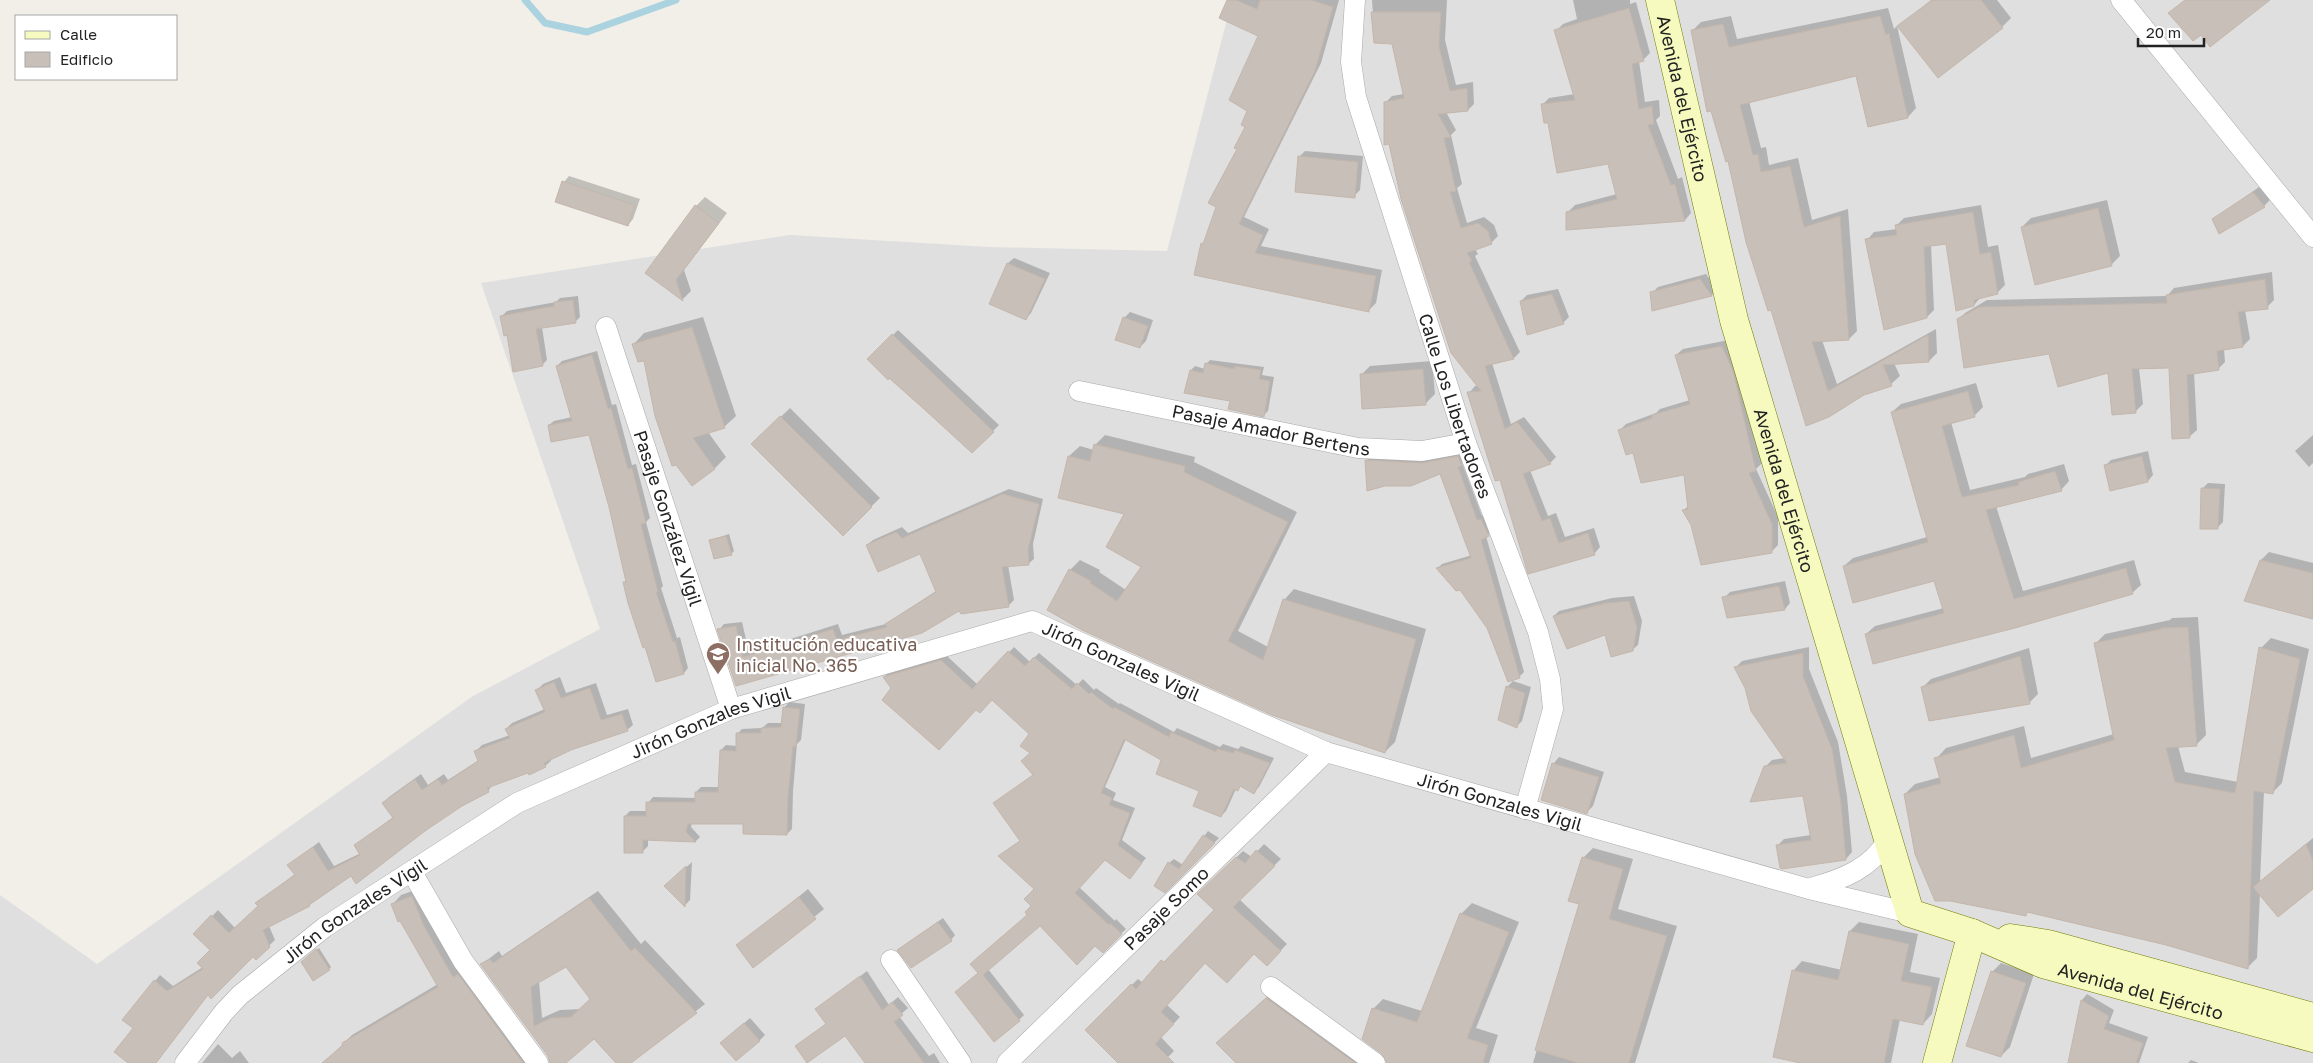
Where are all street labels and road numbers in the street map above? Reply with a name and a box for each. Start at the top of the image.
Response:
street label: Avenida del Ejército [1653,13,1713,184]
street label: Calle Los Libertadores [1414,311,1497,501]
street label: Pasaje Amador Bertens [1170,399,1370,460]
street label: Avenida del Ejército [1750,405,1819,575]
street label: Pasaje González Vigil [630,427,708,609]
street label: Jirón Gonzales Vigil [1039,616,1204,706]
street label: Jirón Gonzales Vigil [627,681,793,763]
street label: Jirón Gonzales Vigil [1415,767,1585,835]
street label: Jirón Gonzales Vigil [278,853,431,968]
street label: Pasaje Somo [1119,862,1213,954]
street label: Avenida del Ejército [2056,958,2226,1024]

